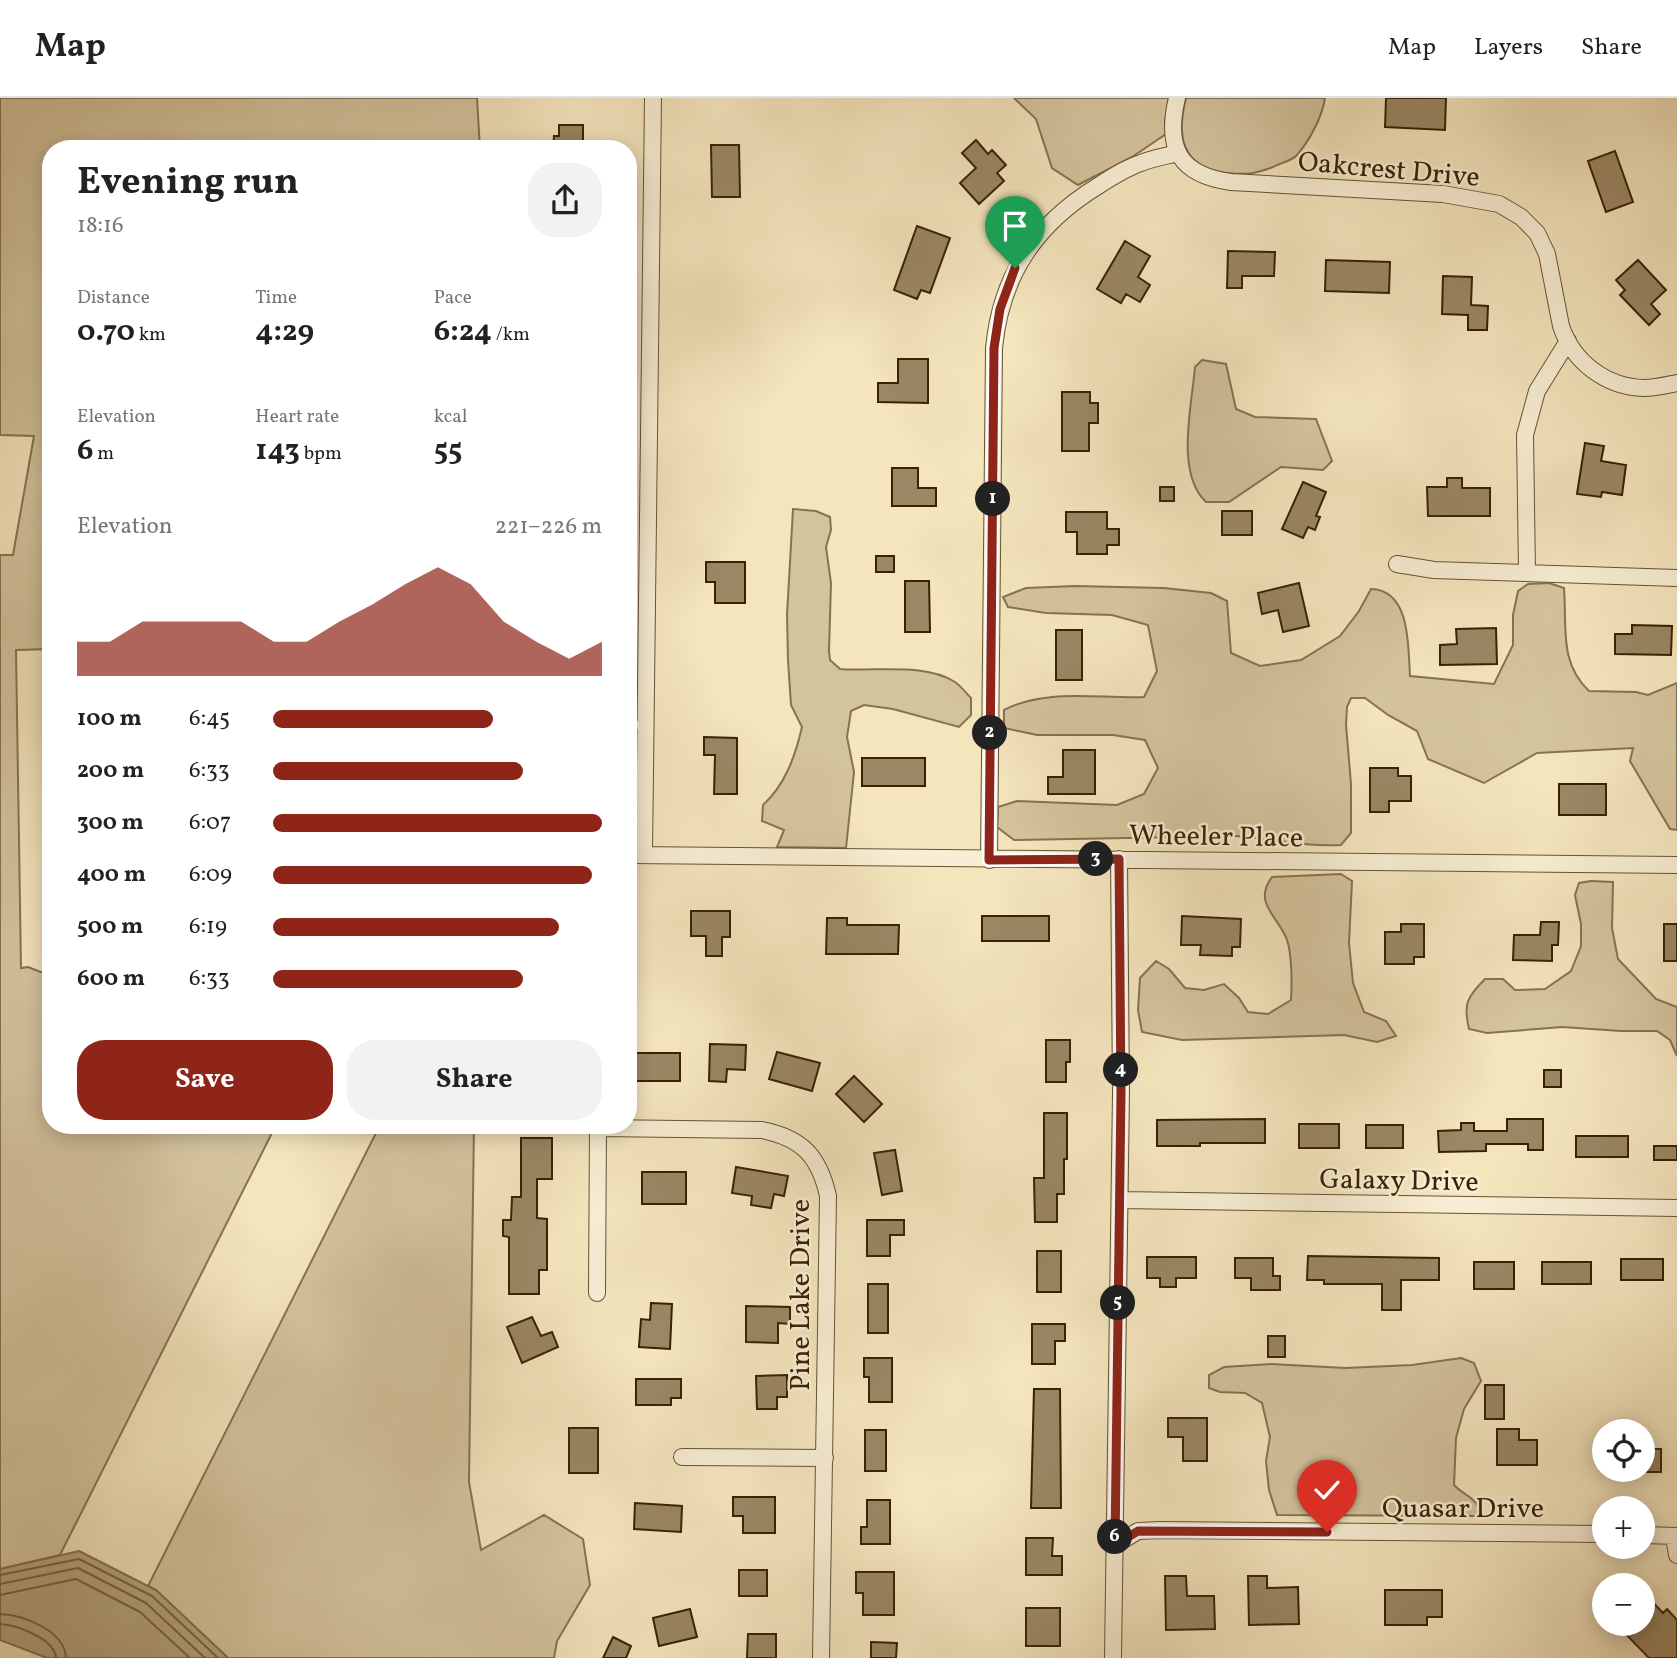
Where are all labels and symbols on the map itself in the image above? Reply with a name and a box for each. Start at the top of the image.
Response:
street label: Oakcrest Drive [1296,143,1481,198]
pin [985,196,1045,268]
pin: 1 [976,482,1010,516]
pin: 2 [972,716,1007,750]
street label: Wheeler Place [1128,816,1303,859]
pin: 3 [1078,842,1114,876]
pin: 4 [1104,1052,1138,1088]
street label: Galaxy Drive [1319,1161,1479,1202]
street label: Pine Lake Drive [782,1199,821,1391]
pin: 5 [1100,1286,1136,1320]
pin [1297,1460,1357,1532]
street label: Quasar Drive [1382,1490,1544,1529]
pin: 6 [1098,1520,1132,1554]

